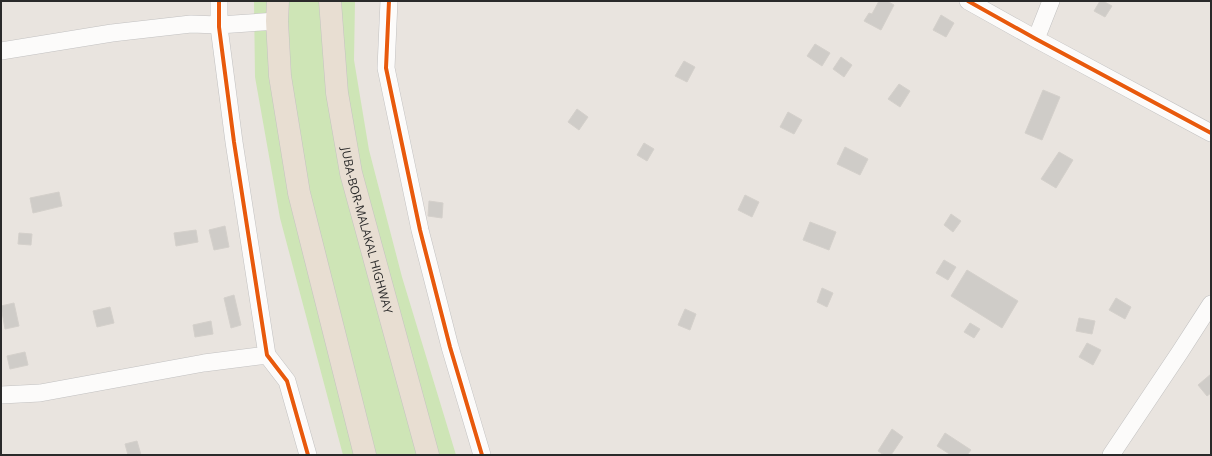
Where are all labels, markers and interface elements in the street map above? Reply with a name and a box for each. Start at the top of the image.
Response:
street label: JUBA-BOR-MALAKAL HIGHWAY [338,145,398,316]

